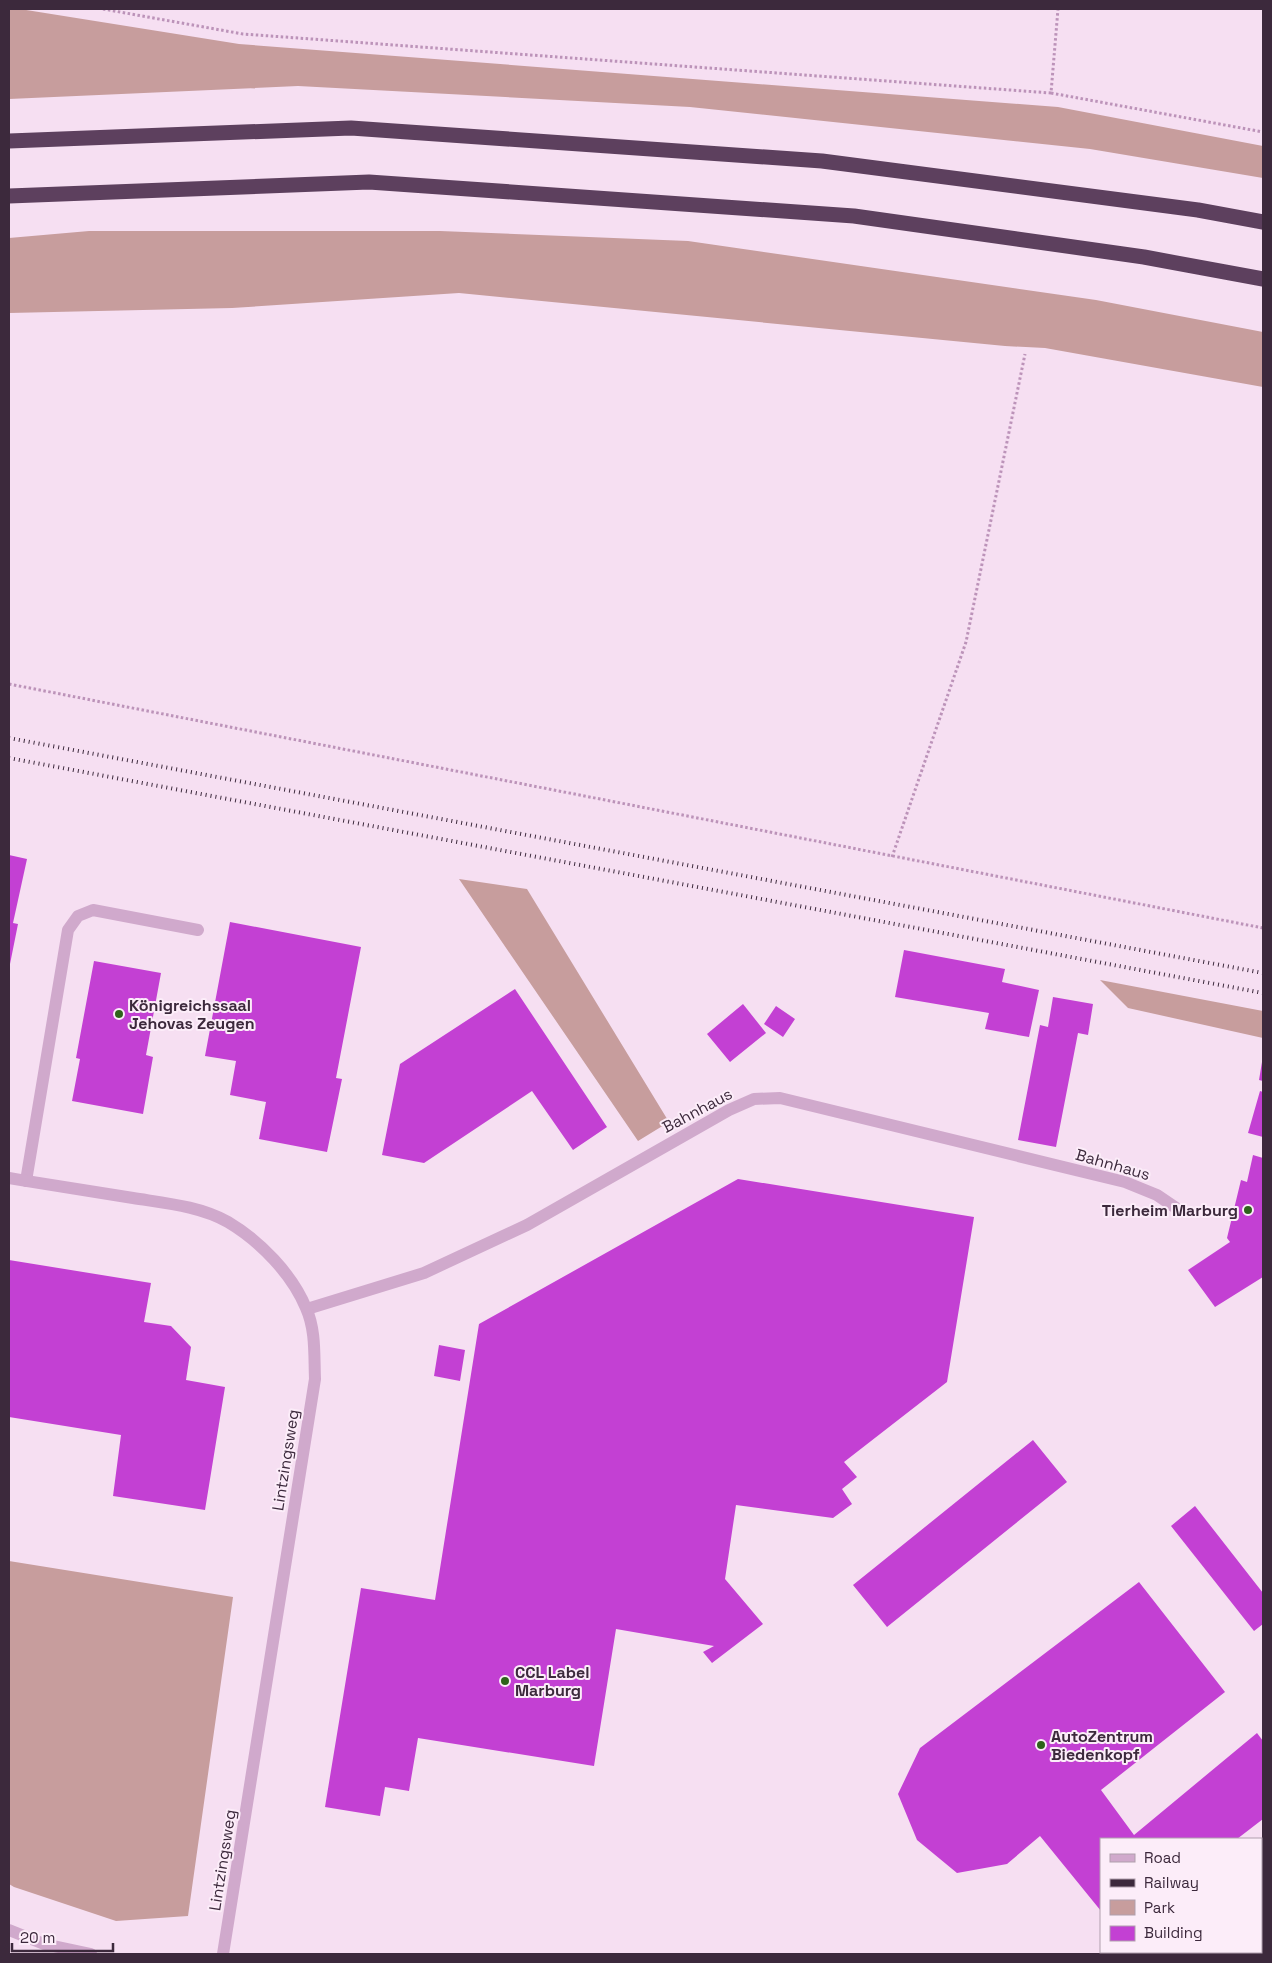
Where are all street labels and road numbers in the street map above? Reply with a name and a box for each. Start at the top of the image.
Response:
street label: Bahnhaus [659,1083,736,1138]
street label: Bahnhaus [1073,1144,1152,1185]
street label: Lintzingsweg [267,1408,304,1512]
street label: Lintzingsweg [204,1808,241,1912]

